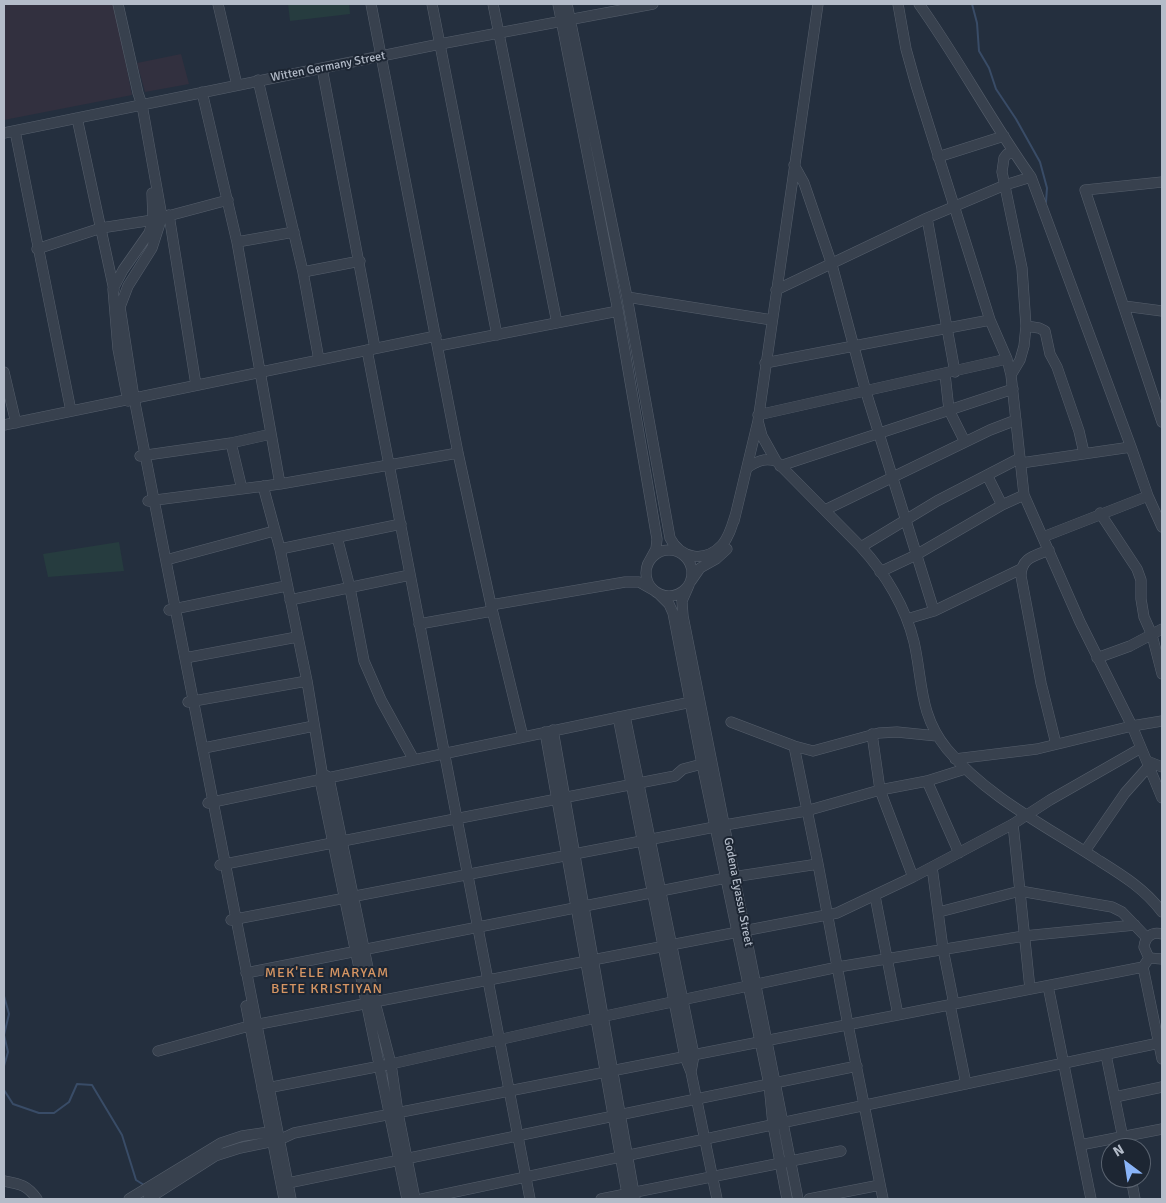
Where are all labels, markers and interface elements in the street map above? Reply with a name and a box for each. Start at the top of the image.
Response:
street label: Witten Germany Street [269,49,387,85]
street label: Godena Eyassu Street [720,836,756,948]
district label: MEK'ELE MARYAM BETE KRISTIYAN [263,965,391,998]
north arrow [1101,1138,1151,1188]
text: N [1110,1141,1127,1160]

